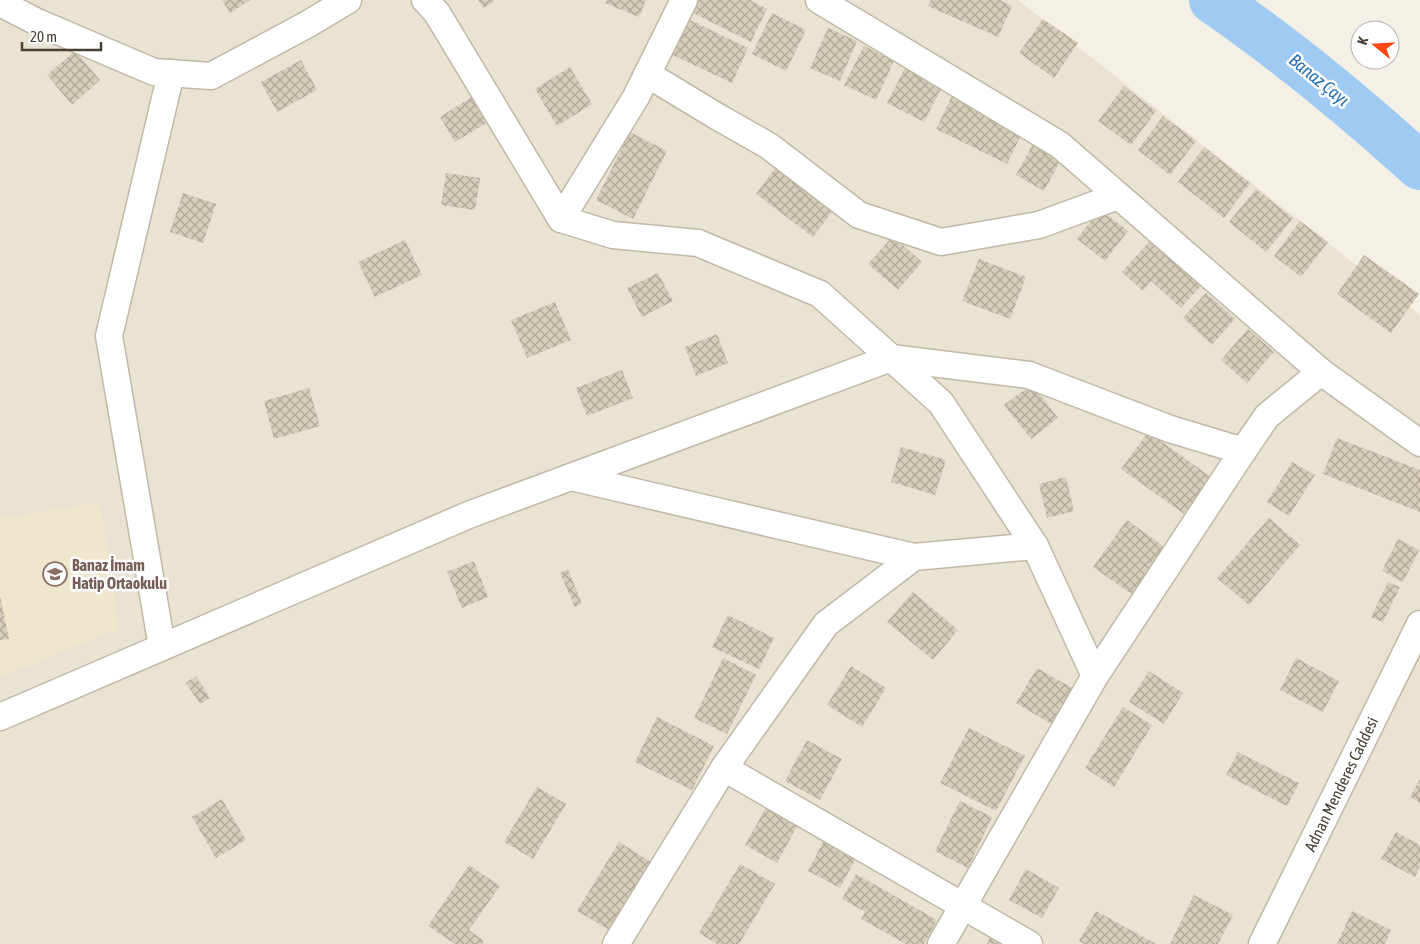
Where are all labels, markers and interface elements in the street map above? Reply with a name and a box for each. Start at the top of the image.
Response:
scale bar [22,20,101,52]
north arrow [1350,20,1400,70]
text: 20 m [30,28,57,45]
text: K [1354,35,1371,47]
water label: Banaz Çayı [1285,49,1354,110]
place label: Banaz İmam Hatip Ortaokulu [72,556,167,592]
school or university icon: Banaz İmam Hatip Ortaokulu [42,561,68,587]
street label: Adnan Menderes Caddesi [1301,714,1381,854]

